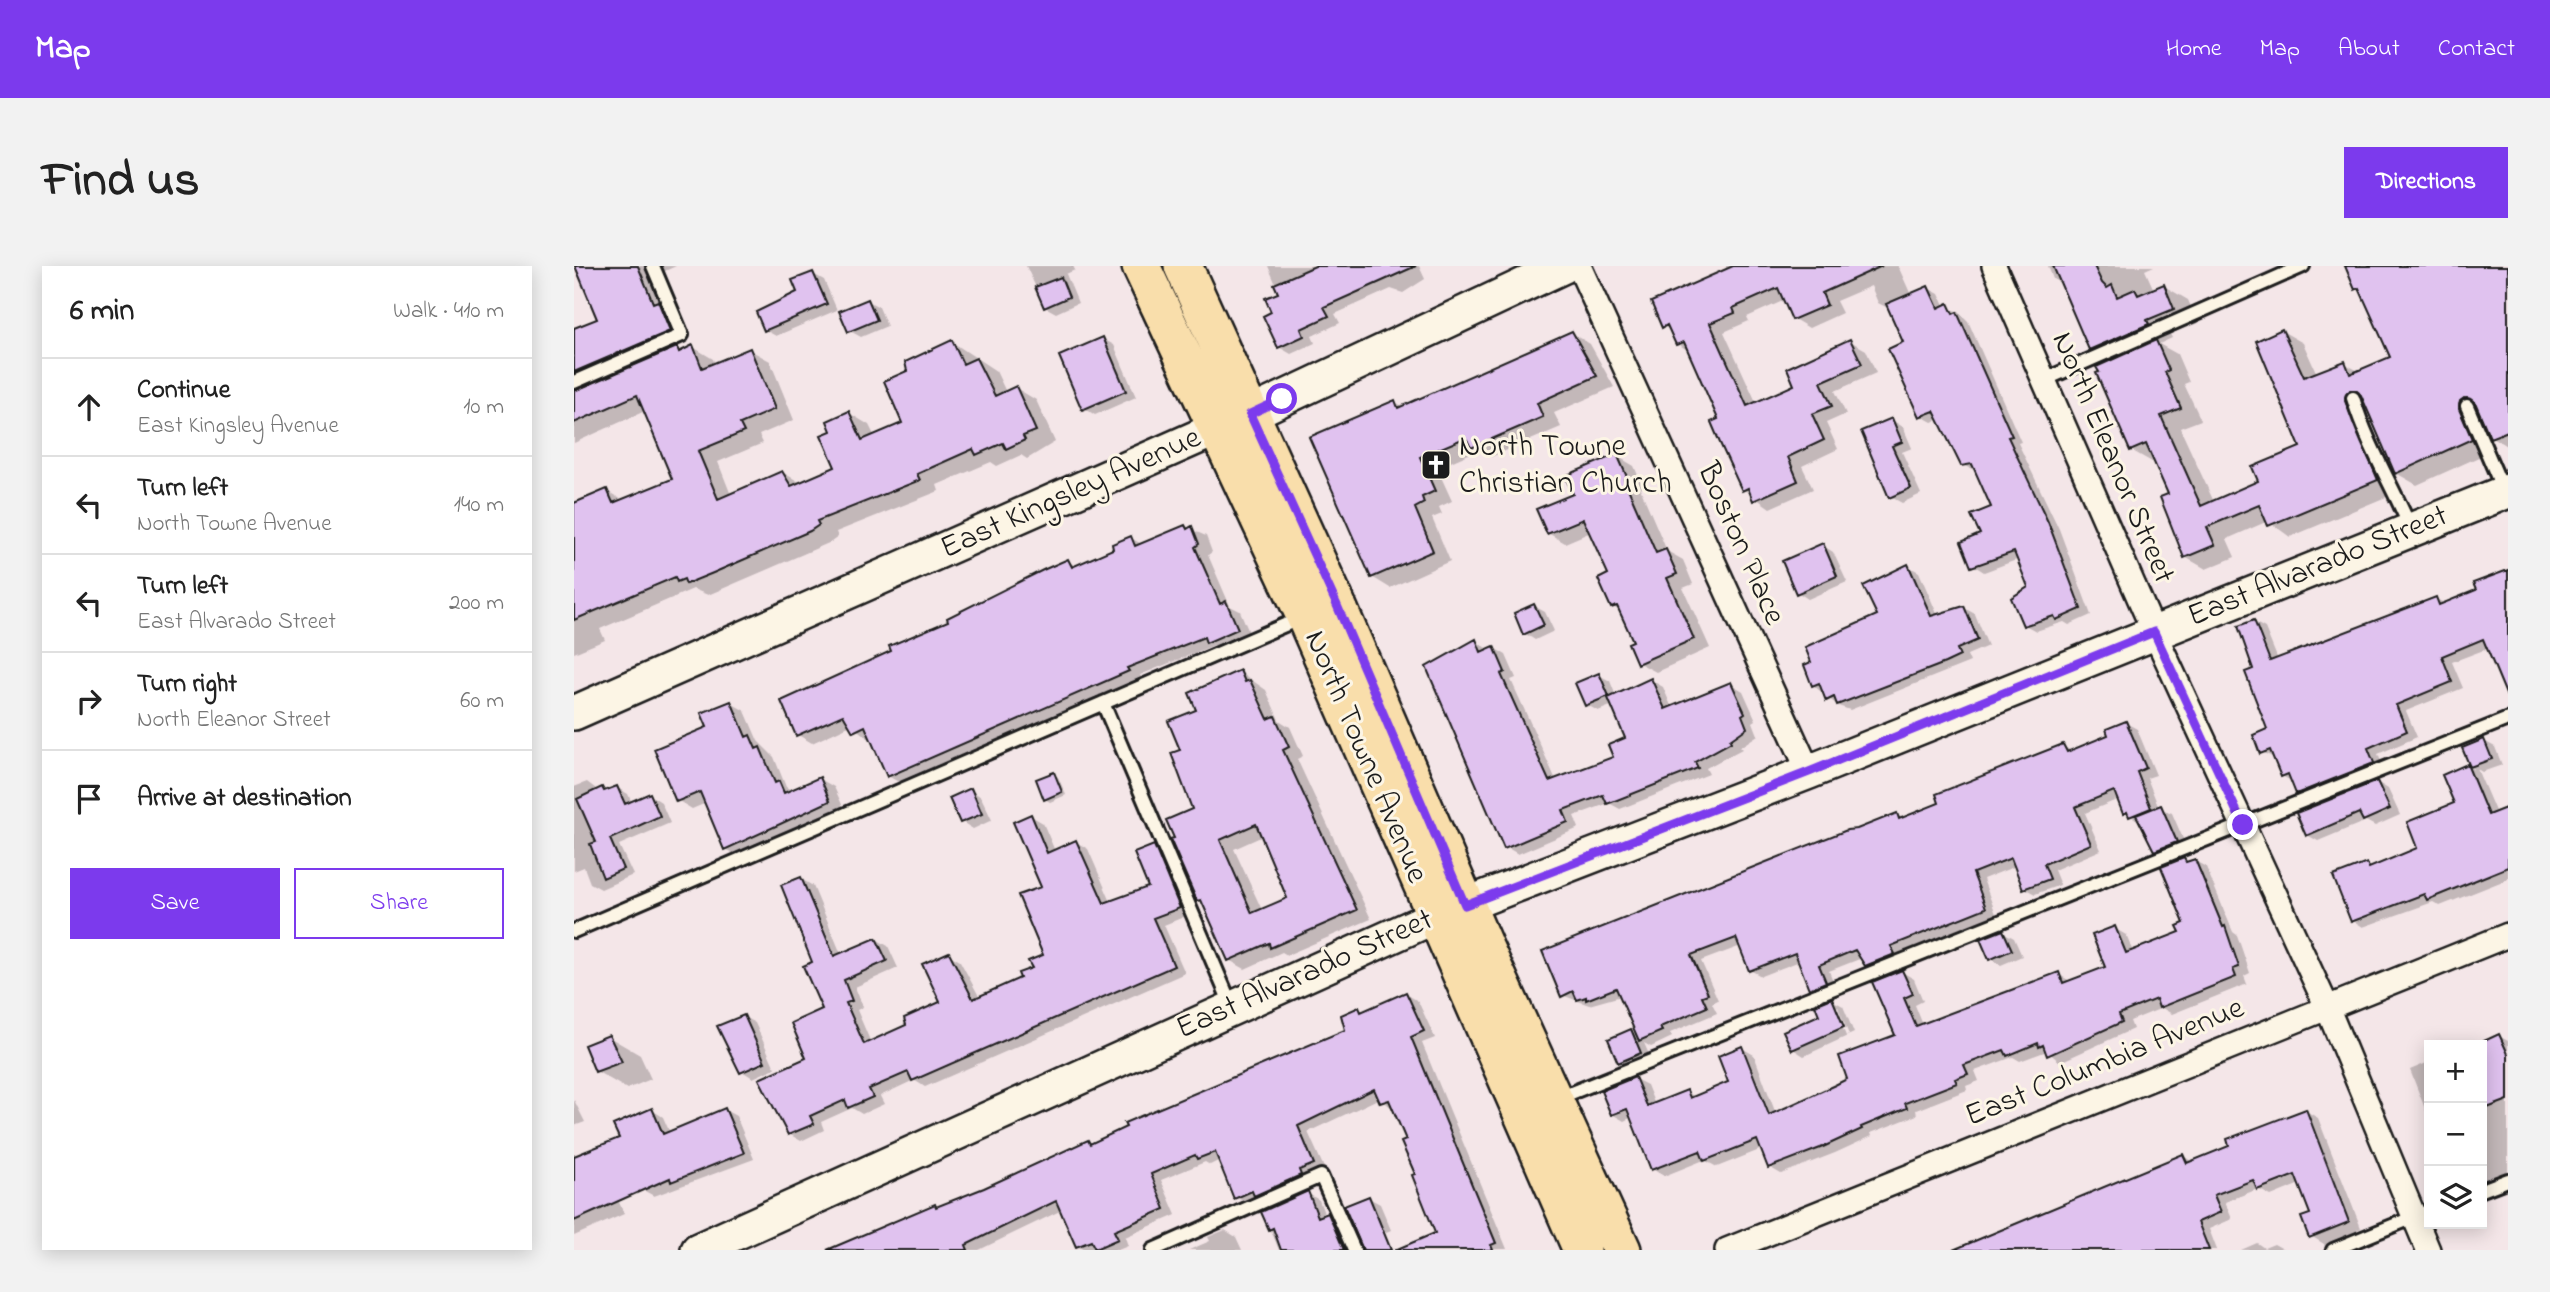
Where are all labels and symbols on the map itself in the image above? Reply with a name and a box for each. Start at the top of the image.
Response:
street label: North Eleanor Street [2038,325,2186,591]
route start [1266,383,1297,414]
street label: East Kingsley Avenue [933,415,1209,573]
place label: North Towne Christian Church [1459,424,1672,508]
church icon: North Towne Christian Church [1419,448,1453,482]
street label: Boston Place [1683,454,1797,633]
street label: East Alvarado Street [2181,493,2455,641]
street label: North Towne Avenue [1291,623,1440,891]
route end [2227,809,2258,840]
street label: East Alvarado Street [1169,897,1441,1053]
street label: East Columbia Avenue [1959,985,2252,1140]

